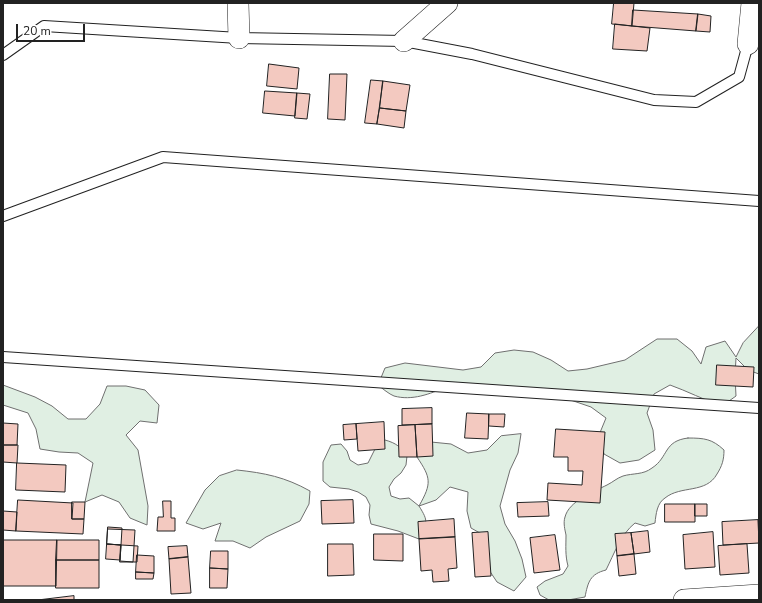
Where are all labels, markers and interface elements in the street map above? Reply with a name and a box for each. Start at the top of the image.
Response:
scale bar [18,16,87,42]
text: 20 m [23,23,51,39]

